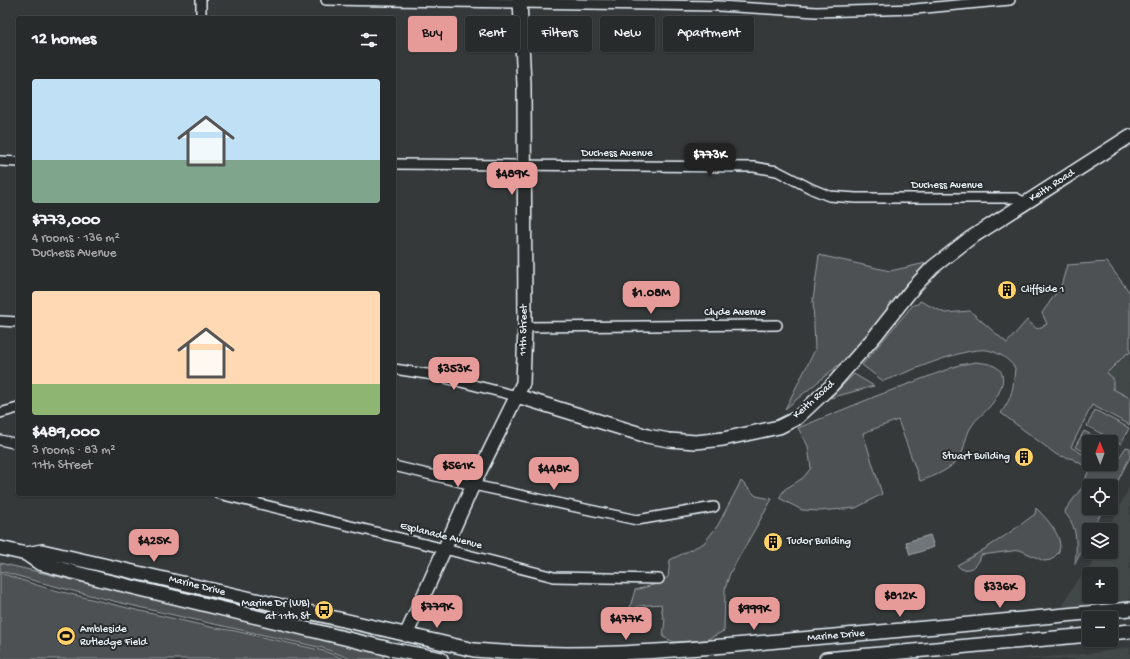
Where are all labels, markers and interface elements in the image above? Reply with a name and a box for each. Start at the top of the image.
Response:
chip: Buy [408,16,457,52]
chip: Rent [465,16,520,52]
chip: Filters [528,16,592,52]
chip: New [600,16,655,52]
chip: Apartment [663,16,754,52]
icon: filters [358,29,380,51]
text: 12 homes [32,30,96,50]
icon: home [170,105,242,177]
pin: $773K [682,143,738,177]
street label: Duchess Avenue [580,148,653,160]
text: $773K [693,148,727,163]
pin: $489K [484,162,540,196]
street label: Keith Road [1027,166,1078,205]
text: $489K [496,167,528,182]
street label: Duchess Avenue [910,180,983,192]
text: $773,000 [32,211,100,231]
text: 4 rooms · 136 m² [32,231,120,246]
text: Duchess Avenue [32,246,116,261]
building icon: Cliffside 1 [996,279,1018,301]
pin: $1.08M [618,281,684,315]
place label: Cliffside 1 [1021,283,1064,296]
text: $1.08M [632,286,670,301]
street label: 11th Street [518,303,530,357]
street label: Clyde Avenue [704,307,766,319]
icon: home [170,317,242,389]
pin: $353K [426,357,482,391]
text: $353K [437,362,471,377]
street label: Keith Road [791,377,838,422]
text: $489,000 [32,423,100,443]
north arrow [1082,435,1118,471]
map controls [1082,435,1118,647]
text: 3 rooms · 83 m² [32,443,116,458]
building icon: Stuart Building [1013,446,1035,468]
place label: Stuart Building [942,451,1010,463]
pin: $561K [430,454,486,488]
pin: $448K [526,457,582,491]
text: 11th Street [32,458,93,473]
text: $561K [442,459,474,474]
text: $448K [538,462,570,477]
button: locate [1082,479,1118,515]
street label: Esplanade Avenue [399,520,484,552]
button: layers [1082,523,1118,559]
pin: $425K [126,529,182,563]
building icon: Tudor Building [762,531,784,553]
text: $425K [138,534,170,549]
place label: Tudor Building [786,536,851,548]
button: + [1082,567,1118,603]
street label: Marine Drive [168,573,227,599]
pin: $336K [972,575,1028,609]
text: $336K [983,580,1017,595]
pin: $812K [872,584,928,618]
text: $812K [884,589,916,604]
pin: $779K [409,595,465,629]
pin: $999K [726,597,782,631]
place label: Marine Dr (WB) at 11th St [242,598,312,623]
bus stop icon: Marine Dr (WB) at 11th St [313,599,335,621]
text: $779K [420,600,454,615]
text: $999K [738,602,770,617]
pin: $477K [598,607,654,641]
button: − [1082,611,1118,647]
text: $477K [610,612,642,627]
place label: Ambleside Rutledge Field [80,624,149,649]
sports icon: Ambleside Rutledge Field [55,625,77,647]
street label: Marine Drive [807,627,865,644]

